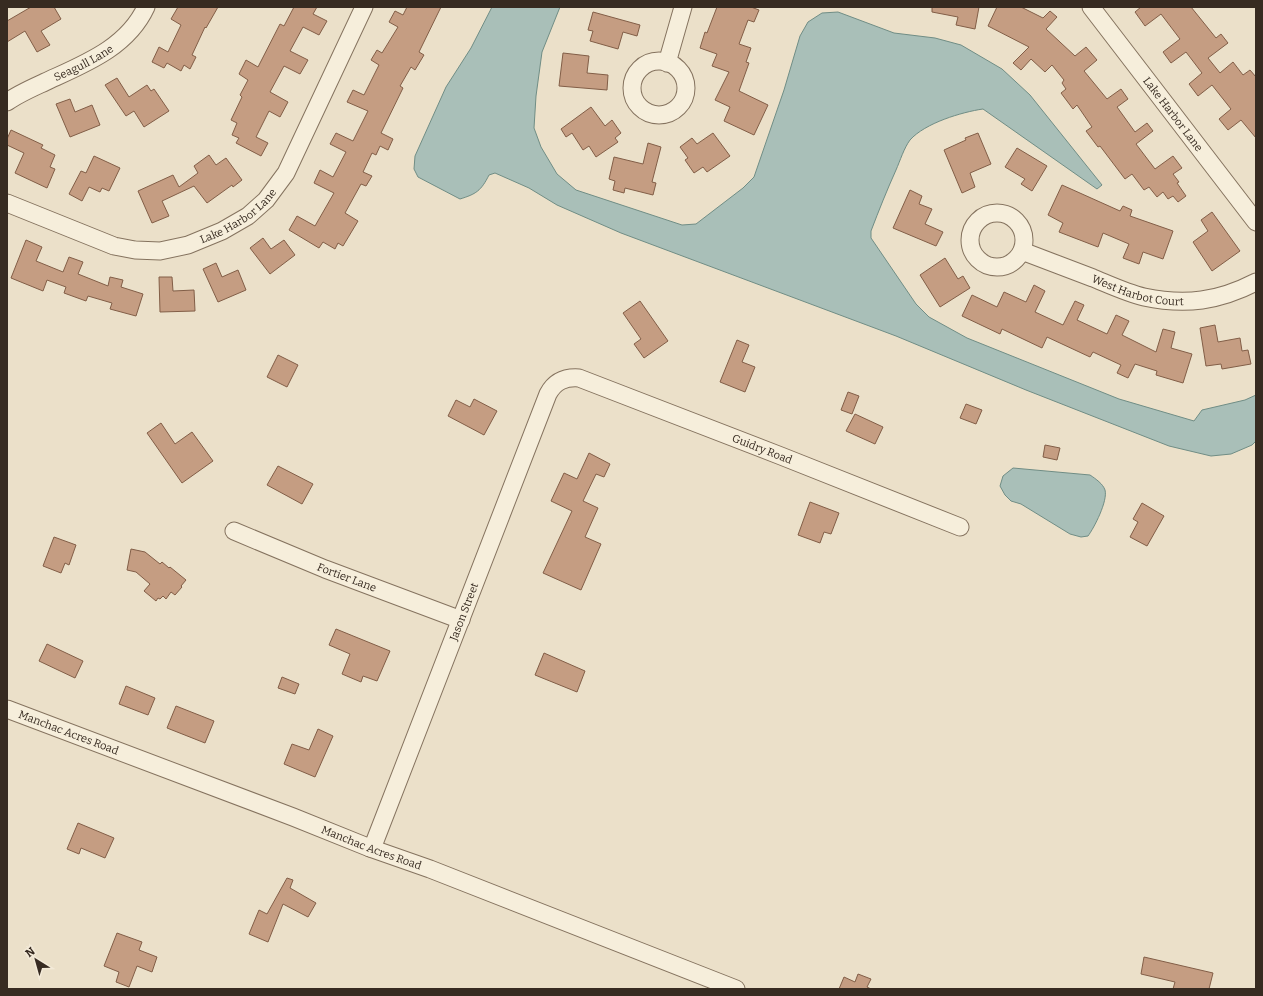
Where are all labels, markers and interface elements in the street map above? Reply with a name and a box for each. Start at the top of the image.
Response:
street label: Seagull Lane [52,42,116,84]
street label: Lake Harbor Lane [1141,74,1206,154]
street label: Lake Harbor Lane [198,186,279,246]
street label: West Harbot Court [1090,272,1184,308]
street label: Guidry Road [730,431,795,467]
street label: Fortier Lane [315,560,378,594]
street label: Jason Street [446,581,481,643]
street label: Manchac Acres Road [17,708,121,757]
street label: Manchac Acres Road [320,823,424,872]
north arrow [16,940,56,980]
text: N [23,944,38,960]

